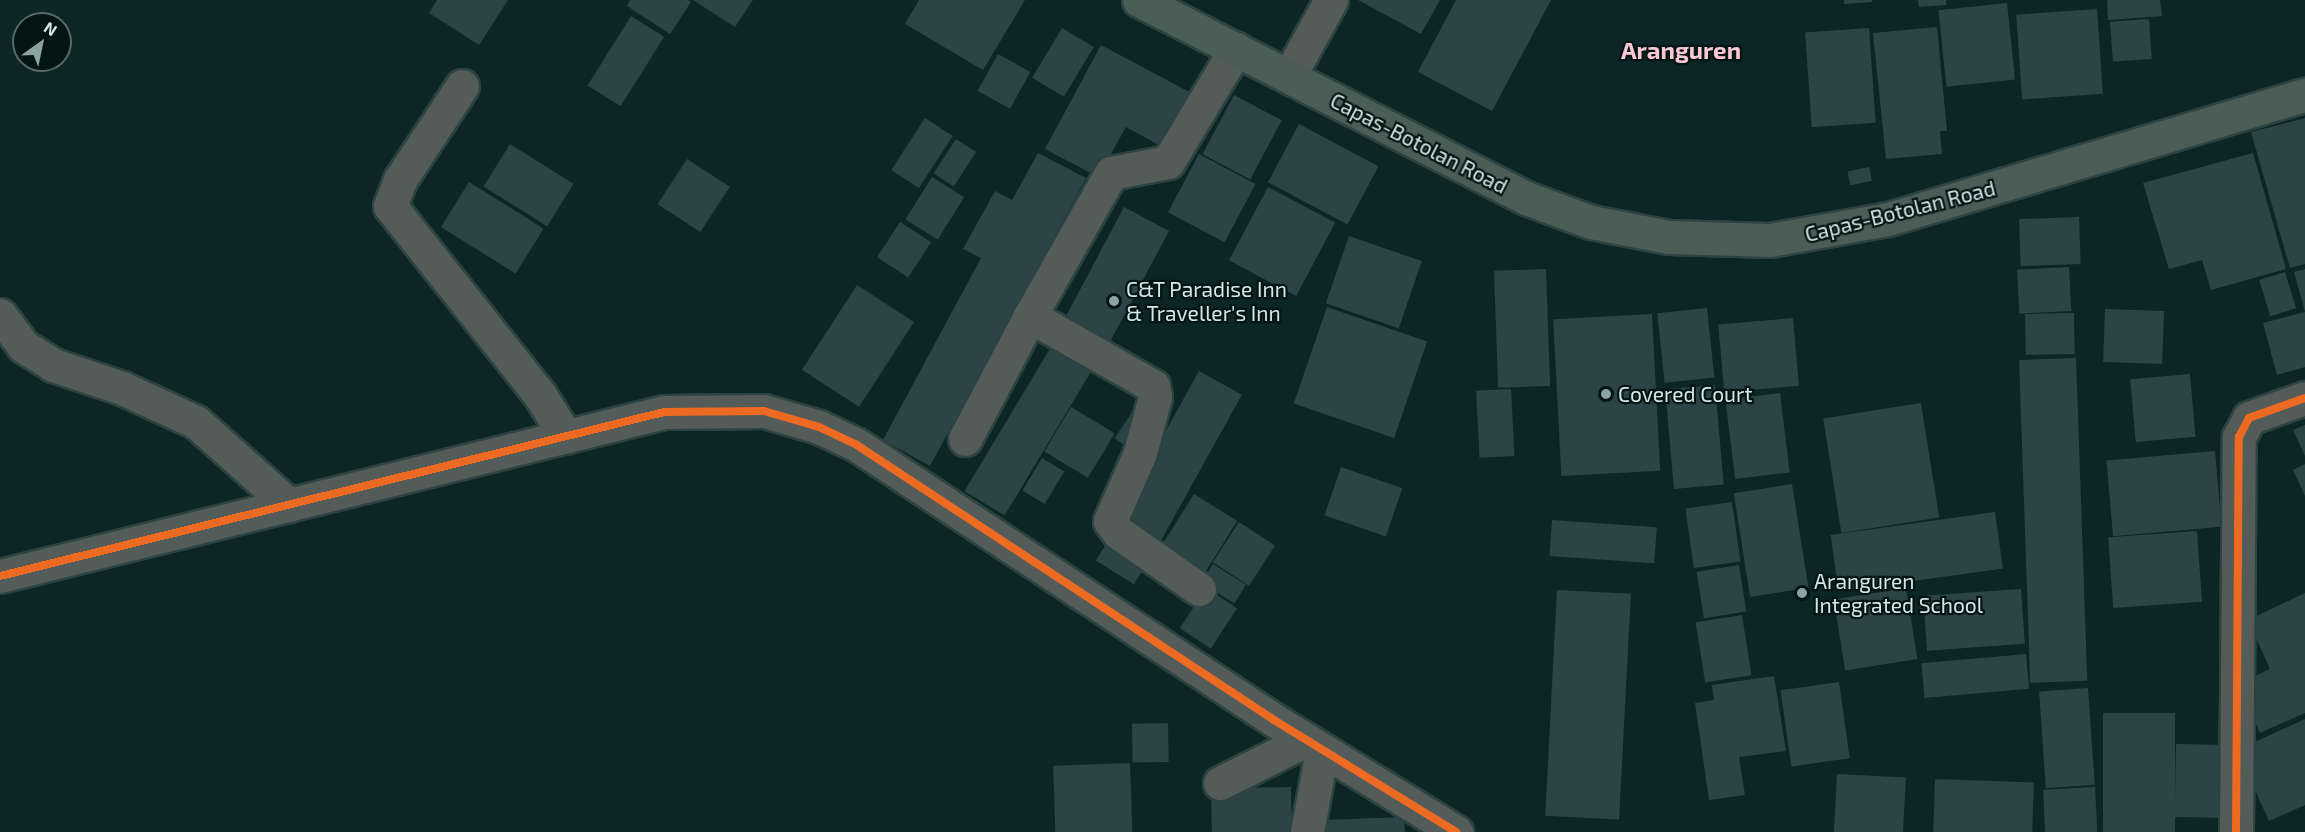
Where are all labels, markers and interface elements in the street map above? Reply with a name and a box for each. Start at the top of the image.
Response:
north arrow [12,12,72,72]
text: N [41,17,61,39]
district label: Aranguren [1621,36,1741,64]
street label: Capas-Botolan Road [1326,87,1512,199]
street label: Capas-Botolan Road [1802,175,1998,247]
place label: C&T Paradise Inn & Traveller's Inn [1126,276,1287,326]
marker: C&T Paradise Inn & Traveller's Inn [1107,294,1121,308]
place label: Covered Court [1618,381,1752,407]
marker: Covered Court [1599,387,1613,401]
place label: Aranguren Integrated School [1814,568,1983,618]
marker: Aranguren Integrated School [1795,586,1809,600]

